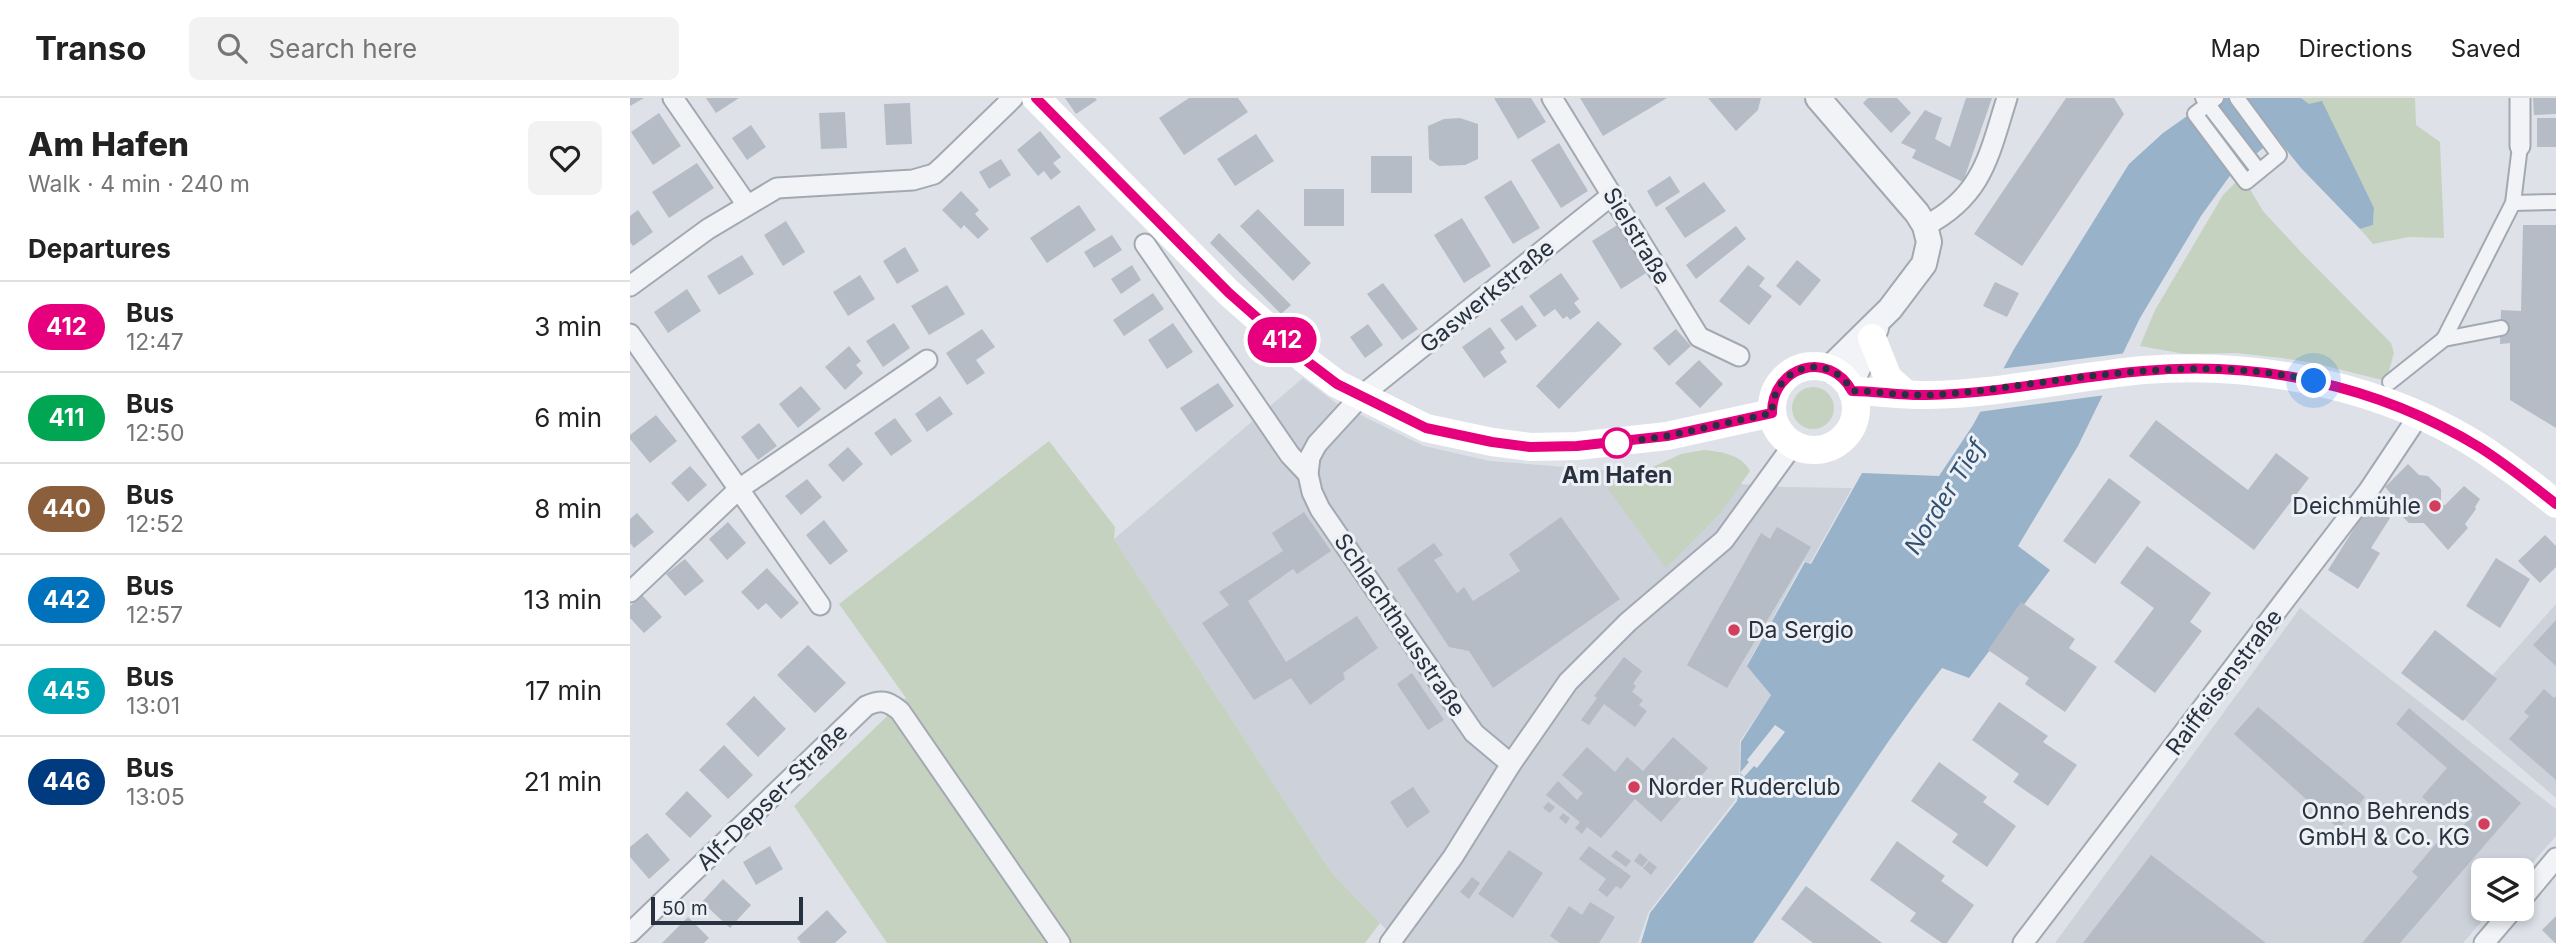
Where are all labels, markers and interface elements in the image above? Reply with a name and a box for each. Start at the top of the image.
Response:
search box [189,17,679,80]
text: Transo [35,28,147,68]
icon: search [213,29,251,67]
text: Search here [269,33,417,64]
text: Map [2211,34,2260,63]
text: Directions [2298,34,2413,63]
text: Saved [2451,34,2521,63]
button: heart [528,121,602,195]
text: Am Hafen [28,124,189,164]
text: Walk · 4 min · 240 m [28,170,250,198]
street label: Sielstraße [1597,182,1677,290]
text: Departures [28,233,171,264]
street label: Gaswerkstraße [1414,233,1560,359]
text: Bus [126,297,174,328]
text: 3 min [534,311,602,342]
text: 412 [46,312,87,341]
line badge: 412 [1242,317,1322,363]
text: 412 [1262,325,1302,354]
text: 12:47 [126,328,184,356]
your location [2296,363,2331,398]
text: Bus [126,388,174,419]
text: 6 min [534,402,602,433]
text: 411 [48,403,85,432]
text: 12:50 [126,419,185,447]
marker: Am Hafen [1602,428,1632,458]
water label: Norder Tief [1898,432,1992,559]
place label: Am Hafen [1562,461,1672,489]
text: Bus [126,479,174,510]
place label: Deichmühle [2292,492,2421,520]
text: 8 min [534,493,602,524]
text: 440 [42,494,91,523]
marker: Deichmühle [2427,498,2443,514]
text: 12:52 [126,510,184,538]
street label: Schlachthausstraße [1328,528,1472,722]
text: Bus [126,570,174,601]
text: 13 min [524,584,602,615]
text: 442 [43,585,90,614]
text: 12:57 [126,601,183,629]
street label: Raiffeisenstraße [2160,603,2288,761]
place label: Da Sergio [1748,616,1854,644]
marker: Da Sergio [1726,622,1742,638]
text: Bus [126,661,174,692]
text: 17 min [525,675,602,706]
text: 445 [43,676,90,705]
text: 13:01 [126,692,180,720]
street label: Alf-Depser-Straße [691,718,853,876]
text: Bus [126,752,174,783]
text: 21 min [524,766,602,797]
text: 446 [42,767,91,796]
place label: Norder Ruderclub [1648,773,1841,801]
marker: Norder Ruderclub [1626,779,1642,795]
text: 13:05 [126,783,185,811]
place label: Onno Behrends GmbH & Co. KG [2298,797,2470,851]
marker: Onno Behrends GmbH & Co. KG [2476,816,2492,832]
map controls [2471,858,2534,921]
button: layers [2471,858,2534,921]
scale bar [651,894,803,926]
text: 50 m [662,897,708,920]

